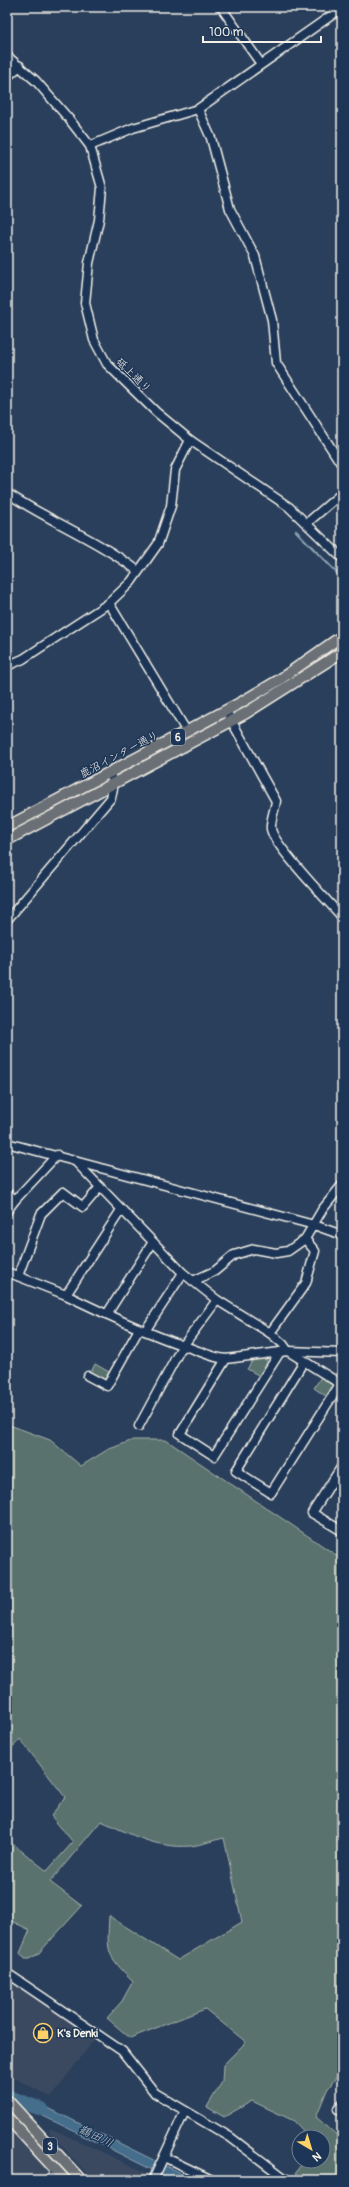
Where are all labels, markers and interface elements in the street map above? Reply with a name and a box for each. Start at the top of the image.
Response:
scale bar [203,18,321,44]
text: 100 m [209,25,244,40]
street label: 砥上通り [113,355,154,396]
street label: 鹿沼インター通り [78,728,161,781]
road number: 6 [171,729,185,745]
shop icon: K's Denki [32,2022,54,2044]
place label: K's Denki [57,2027,98,2040]
water label: 鶴田川 [76,2122,115,2151]
north arrow [291,2129,331,2169]
road number: 3 [43,2138,57,2154]
text: N [309,2149,324,2164]

